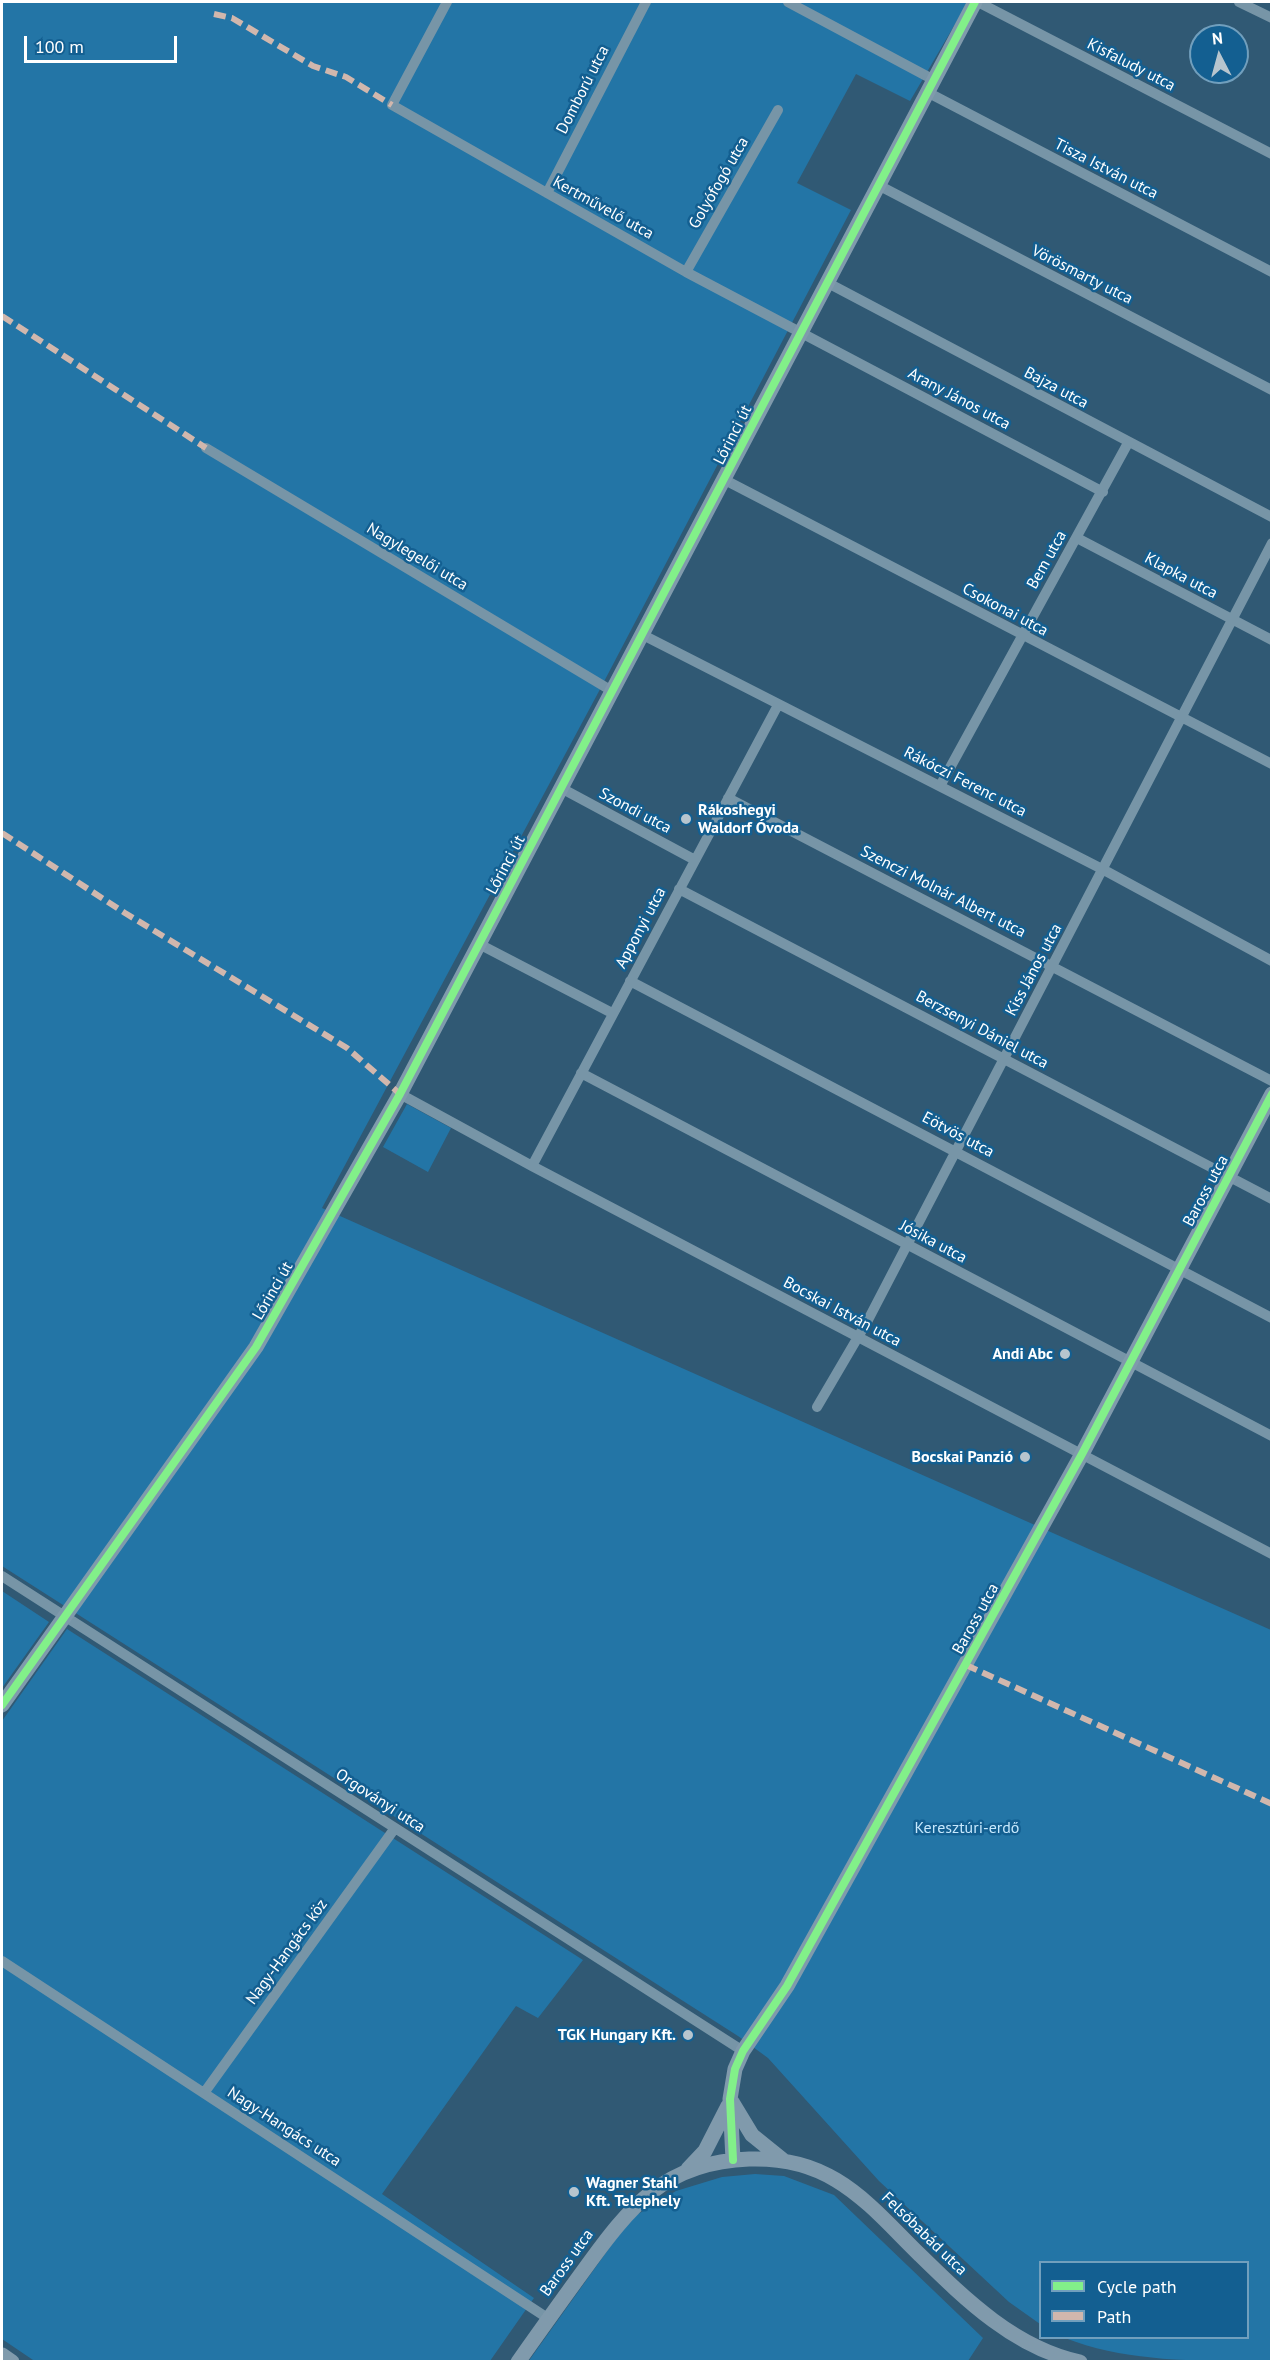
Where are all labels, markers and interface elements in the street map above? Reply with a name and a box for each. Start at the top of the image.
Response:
scale bar [27,24,180,62]
north arrow [1189,24,1249,84]
text: N [1211,28,1224,49]
text: 100 m [35,35,84,58]
street label: Kisfaludy utca [1084,35,1178,95]
street label: Domború utca [553,43,613,137]
street label: Golyófogó utca [685,134,753,232]
street label: Tisza István utca [1051,135,1161,203]
street label: Kertművelő utca [549,172,657,244]
street label: Vörösmarty utca [1028,241,1136,309]
street label: Bajza utca [1021,363,1091,413]
street label: Arany János utca [905,364,1013,434]
street label: Lőrinci út [710,402,756,468]
street label: Nagylegelői utca [363,519,471,595]
street label: Bem utca [1023,527,1071,593]
street label: Klapka utca [1141,549,1221,603]
street label: Csokonai utca [959,579,1051,641]
street label: Rákóczi Ferenc utca [900,743,1030,821]
street label: Szondi utca [596,784,674,838]
place label: Rákoshegyi Waldorf Óvoda [698,800,799,838]
marker: Rákoshegyi Waldorf Óvoda [679,812,693,826]
street label: Lőrinci út [482,832,530,898]
street label: Szenczi Molnár Albert utca [857,842,1029,942]
street label: Apponyi utca [612,884,670,972]
street label: Kiss János utca [1002,921,1066,1019]
street label: Berzsenyi Dániel utca [912,987,1052,1073]
street label: Eötvös utca [919,1108,997,1162]
street label: Baross utca [1179,1152,1233,1230]
street label: Jósika utca [896,1216,970,1268]
street label: Lőrinci út [249,1258,297,1324]
street label: Bocskai István utca [780,1273,904,1351]
place label: Andi Abc [992,1344,1053,1364]
marker: Andi Abc [1058,1347,1072,1361]
place label: Bocskai Panzió [912,1447,1013,1467]
marker: Bocskai Panzió [1018,1450,1032,1464]
street label: Baross utca [949,1580,1003,1658]
street label: Orgoványi utca [332,1765,428,1837]
park label: Keresztúri-erdő [915,1818,1019,1838]
street label: Nagy-Hangács köz [242,1896,332,2008]
place label: TGK Hungary Kft. [558,2025,676,2045]
marker: TGK Hungary Kft. [681,2028,695,2042]
street label: Nagy-Hangács utca [224,2083,344,2171]
place label: Wagner Stahl Kft. Telephely [586,2173,680,2211]
marker: Wagner Stahl Kft. Telephely [567,2185,581,2199]
street label: Felsőbabád utca [877,2188,971,2280]
street label: Baross utca [536,2226,598,2300]
legend [1039,2261,1249,2339]
text: Cycle path [1097,2275,1177,2298]
text: Path [1097,2305,1131,2328]

